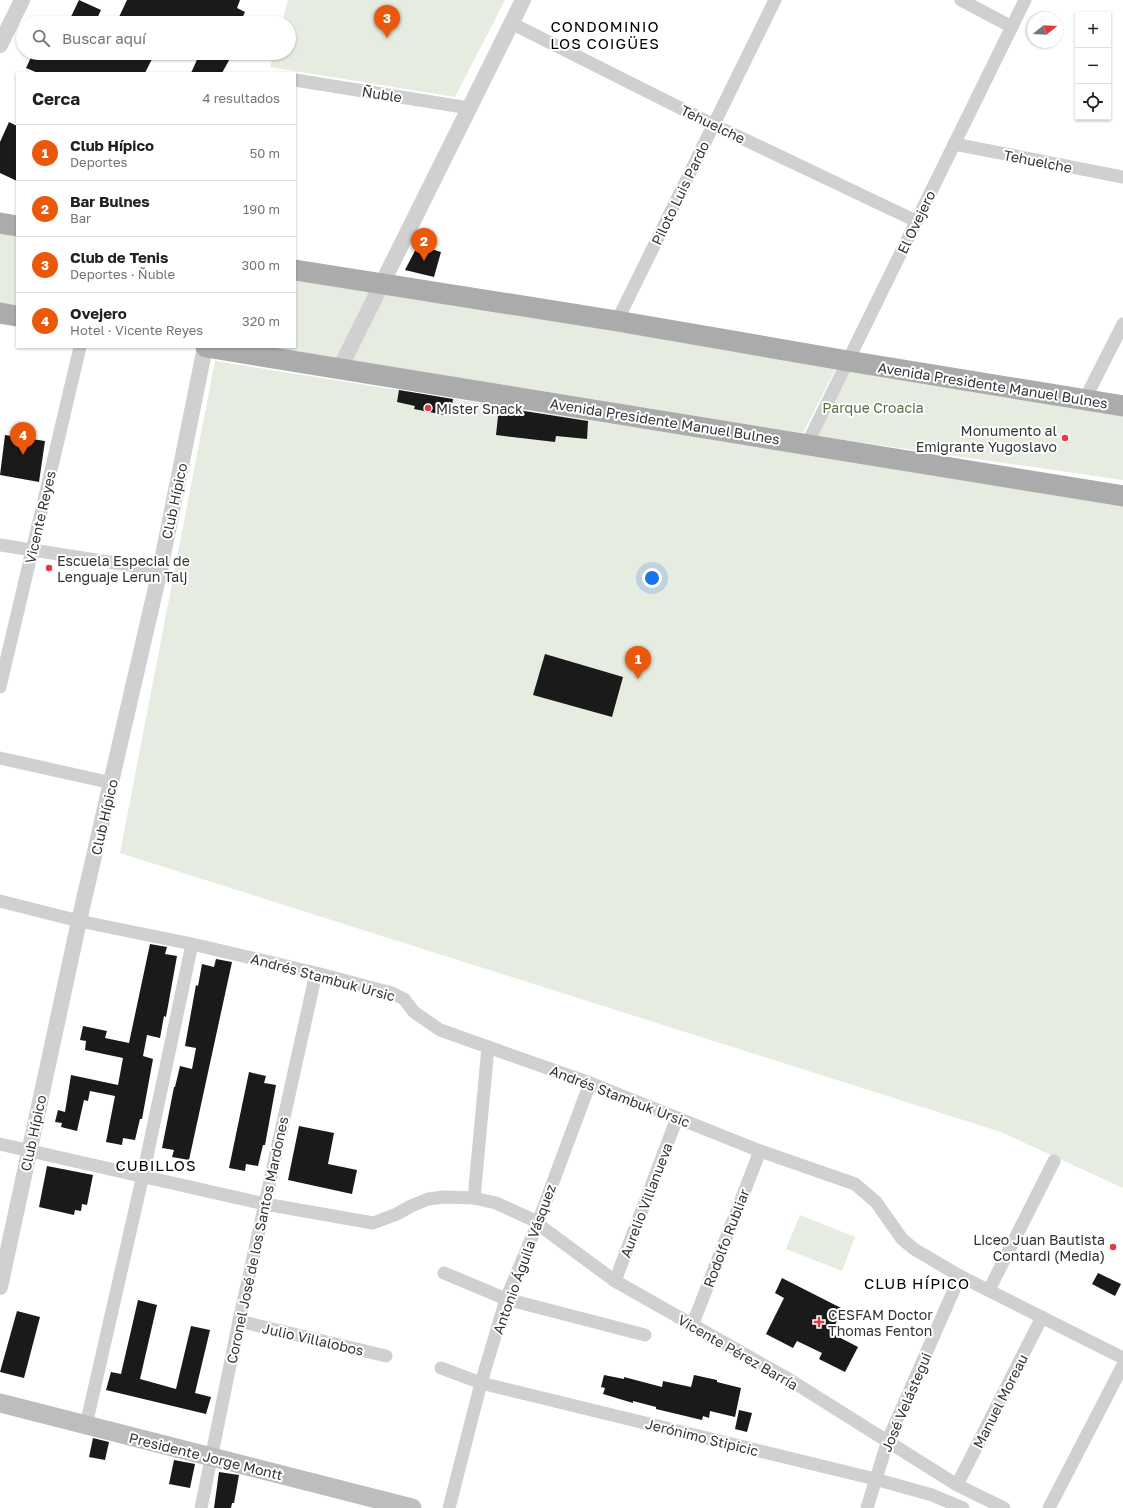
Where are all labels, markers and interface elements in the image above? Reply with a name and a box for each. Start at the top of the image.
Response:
pin: 3 [374,5,400,38]
north arrow [1027,12,1063,48]
map controls [1075,12,1111,120]
button: + [1075,12,1111,48]
search box [16,16,296,60]
district label: CONDOMINIO LOS COIGÜES [550,17,660,52]
icon: search [30,27,52,49]
text: Buscar aquí [62,29,146,47]
button: − [1075,48,1111,84]
street label: Ñuble [361,82,403,106]
button: locate [1075,84,1111,120]
text: Cerca [32,88,80,109]
text: 4 resultados [202,90,280,106]
street label: Tehuelche [678,101,748,147]
text: Club Hípico [70,136,154,154]
street label: Piloto Luis Pardo [648,138,712,248]
text: 1 [42,145,48,161]
text: 50 m [250,145,280,161]
street label: Tehuelche [1002,146,1074,176]
text: Deportes [70,154,127,170]
street label: El Ovejero [893,188,939,256]
text: Bar Bulnes [70,192,150,210]
text: 2 [41,201,49,217]
text: 190 m [243,201,280,217]
text: Bar [70,210,91,226]
pin: 2 [411,228,437,261]
text: Club de Tenis [70,248,168,266]
text: 3 [41,257,49,273]
text: 300 m [242,257,280,273]
text: Deportes · Ñuble [70,266,175,282]
text: Ovejero [70,304,127,322]
text: 4 [41,313,49,329]
text: 320 m [242,313,280,329]
text: Hotel · Vicente Reyes [70,322,203,338]
street label: Avenida Presidente Manuel Bulnes [877,358,1109,412]
street label: Avenida Presidente Manuel Bulnes [549,394,781,448]
park label: Parque Croacia [822,399,924,416]
place label: Mister Snack [436,400,523,417]
marker: Mister Snack [423,403,433,413]
pin: 4 [10,422,36,455]
place label: Monumento al Emigrante Yugoslavo [916,422,1057,455]
marker: Monumento al Emigrante Yugoslavo [1060,433,1070,443]
street label: Club Hípico [158,461,190,541]
street label: Vicente Reyes [21,469,59,565]
place label: Escuela Especial de Lenguaje Lerun Talj [57,552,190,585]
marker: Escuela Especial de Lenguaje Lerun Talj [44,563,54,573]
your location [642,568,662,588]
pin: 1 [625,646,651,679]
street label: Club Hípico [87,777,121,857]
street label: Andrés Stambuk Ursic [249,950,397,1005]
street label: Andrés Stambuk Ursic [548,1061,693,1131]
street label: Club Hípico [17,1093,49,1173]
street label: Coronel José de los Santos Mardones [222,1115,292,1365]
street label: Aurelio Villanueva [616,1140,676,1260]
district label: CUBILLOS [115,1156,197,1174]
street label: Antonio Águila Vásquez [489,1182,559,1336]
street label: Rodolfo Rubliar [699,1186,753,1289]
place label: Liceo Juan Bautista Contardi (Media) [973,1231,1105,1264]
marker: Liceo Juan Bautista Contardi (Media) [1108,1242,1118,1252]
district label: CLUB HÍPICO [864,1274,970,1292]
place label: CESFAM Doctor Thomas Fenton [828,1306,933,1339]
street label: Vicente Pérez Barría [675,1311,801,1393]
marker: CESFAM Doctor Thomas Fenton [813,1316,825,1328]
street label: Julio Villalobos [261,1319,365,1359]
street label: José Velástegui [877,1350,935,1454]
street label: Manuel Moreau [969,1351,1031,1451]
street label: Jerónimo Stipicic [644,1415,761,1459]
street label: Presidente Jorge Montt [127,1429,285,1483]

